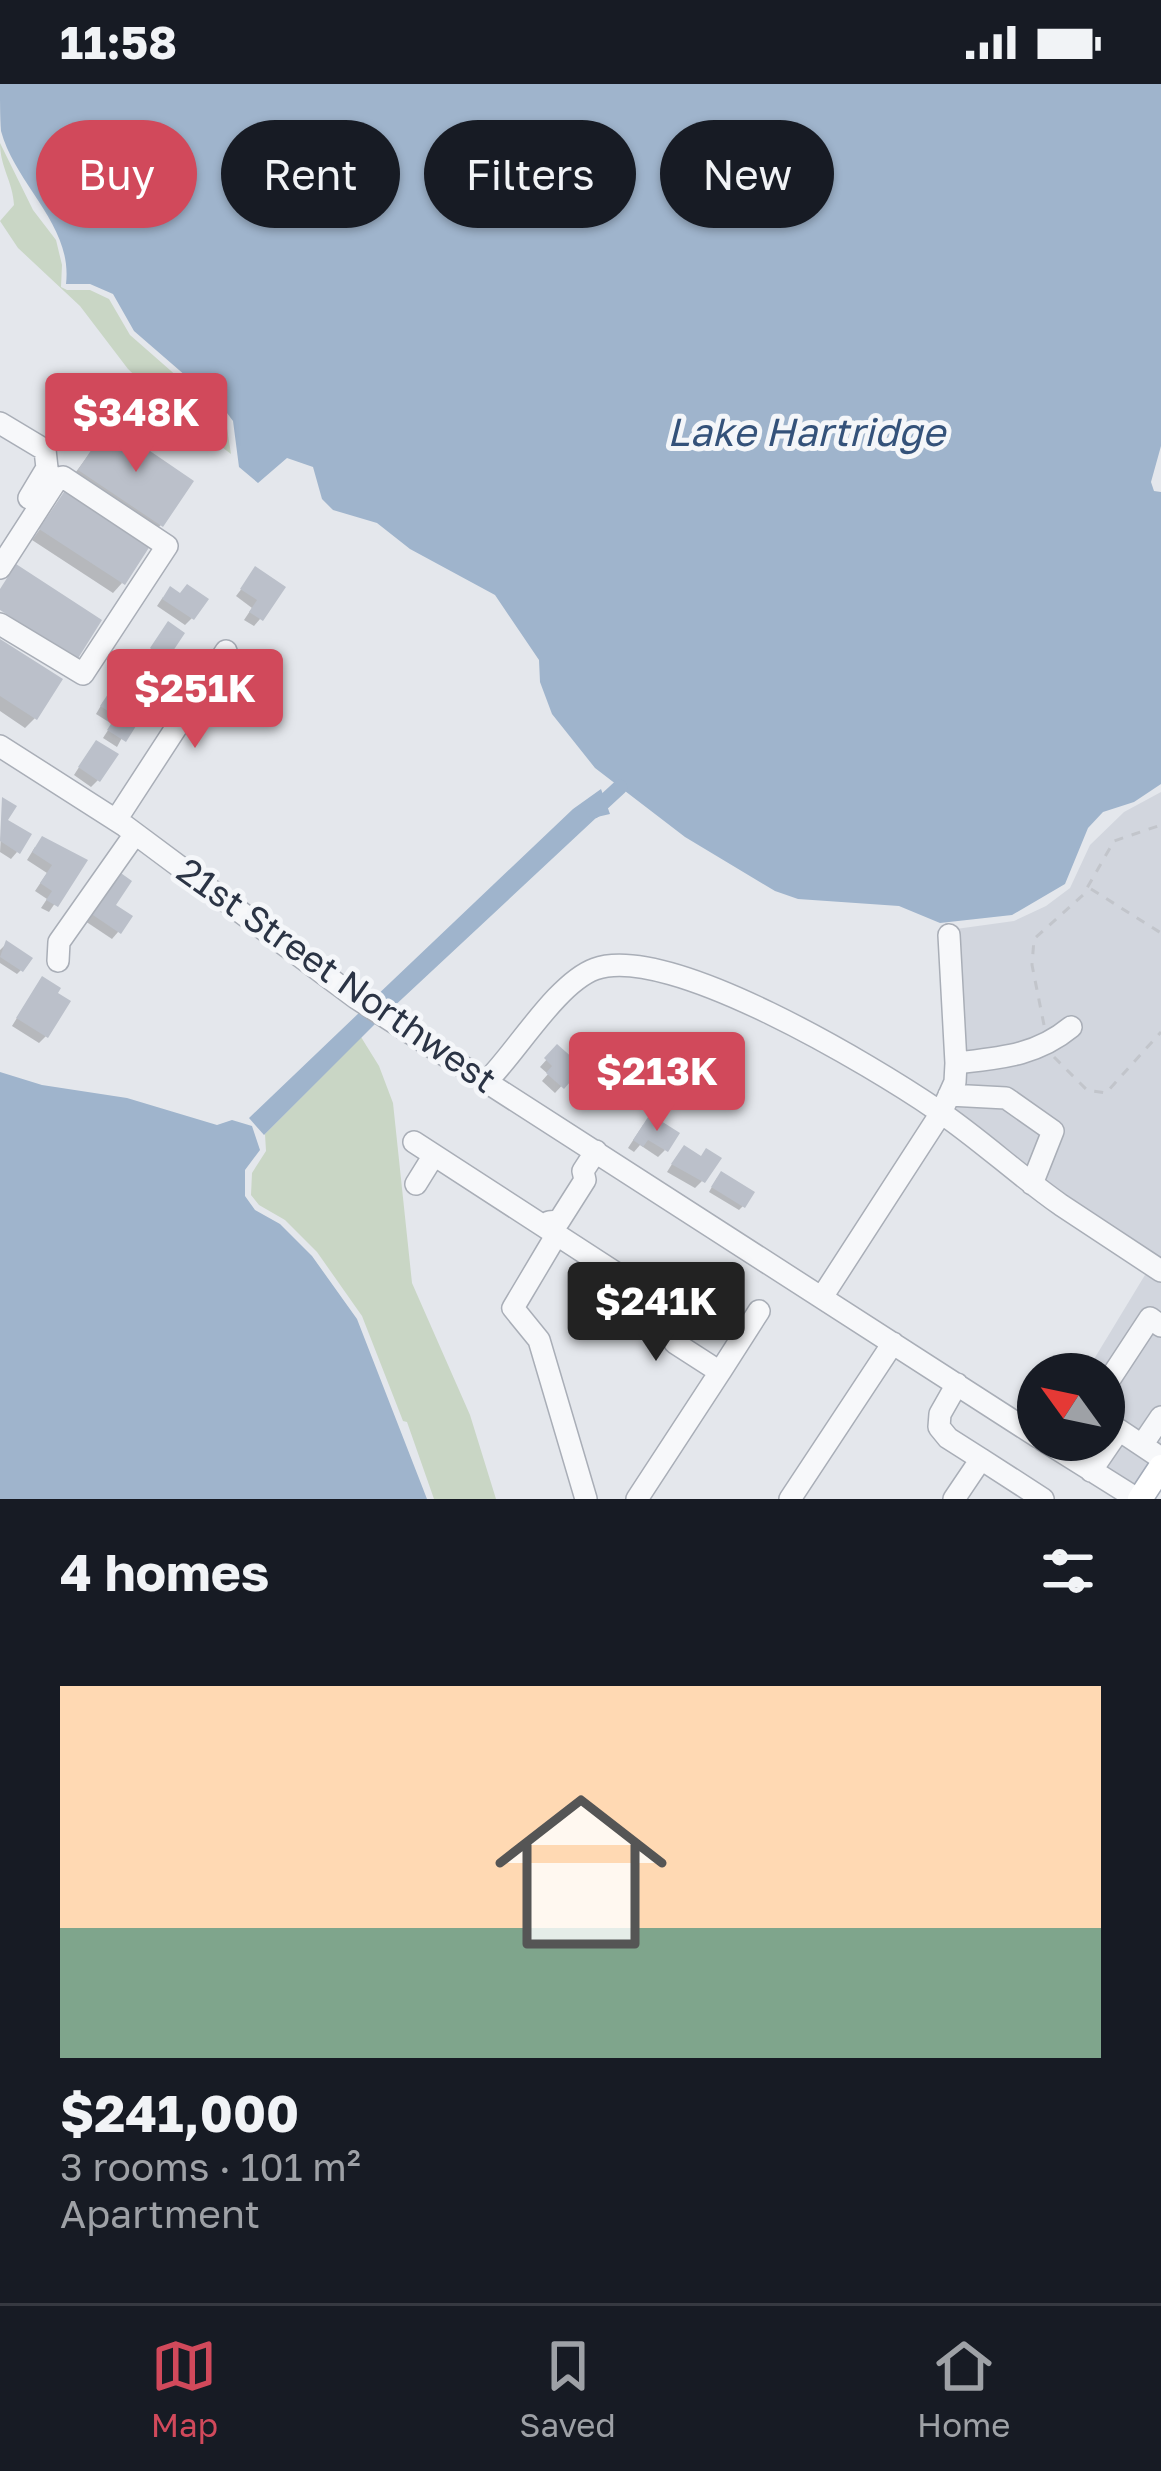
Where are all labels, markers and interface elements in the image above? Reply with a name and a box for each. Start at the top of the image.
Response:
text: 11:58 [60,15,177,69]
chip: Buy [36,120,197,228]
chip: Rent [221,120,400,228]
chip: Filters [424,120,636,228]
chip: New [660,120,834,228]
pin: $348K [52,373,220,475]
text: $348K [72,388,200,435]
water label: Lake Hartridge [667,408,947,455]
pin: $251K [111,649,279,751]
text: $251K [134,664,256,711]
street label: 21st Street Northwest [170,848,505,1101]
pin: $213K [573,1032,741,1134]
text: $213K [596,1047,718,1094]
pin: $241K [572,1262,740,1364]
text: $241K [595,1277,717,1324]
north arrow [1017,1353,1125,1461]
map controls [1017,1353,1125,1461]
icon: filters [1035,1538,1101,1604]
text: 4 homes [60,1541,269,1602]
icon: home [473,1764,689,1980]
text: $241,000 [60,2082,299,2143]
text: 3 rooms · 101 m² [60,2143,361,2190]
text: Apartment [60,2190,260,2237]
tab: Map [151,2333,218,2444]
tab: Saved [519,2333,616,2444]
tab: Home [917,2333,1010,2444]

